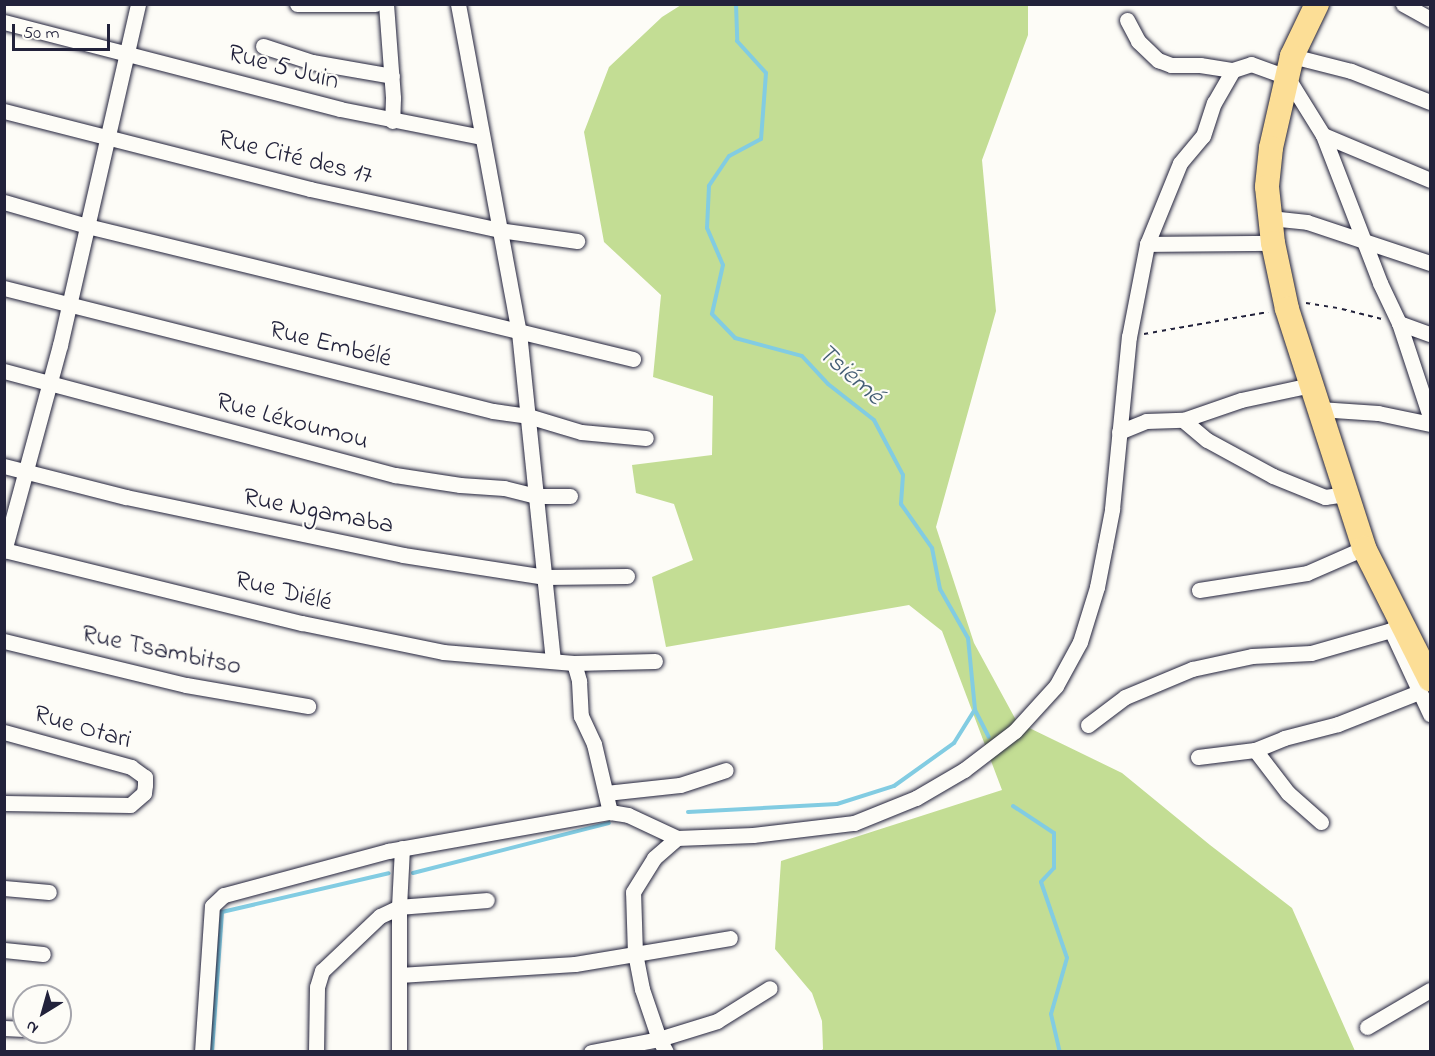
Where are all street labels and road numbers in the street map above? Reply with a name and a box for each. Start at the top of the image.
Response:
street label: Rue 5 Juin [224,39,342,99]
street label: Rue Cité des 17 [215,125,375,193]
street label: Rue Embélé [266,316,394,376]
street label: Rue Lékoumou [212,388,372,458]
street label: Rue Ngamaba [240,483,396,543]
street label: Rue Diélé [231,566,335,620]
street label: Rue Tsambitso [78,620,244,684]
street label: Rue Otari [30,700,134,758]

